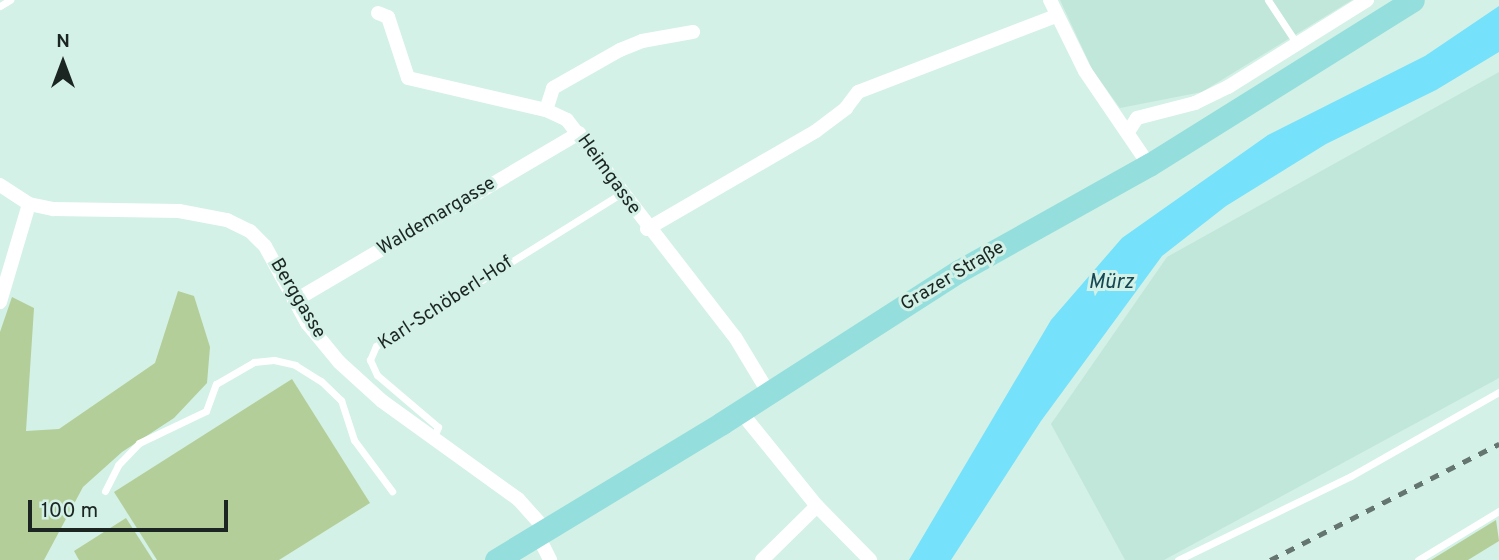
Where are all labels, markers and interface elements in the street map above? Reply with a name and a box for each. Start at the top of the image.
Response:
north arrow [28,28,98,98]
text: N [56,30,70,54]
street label: Heimgasse [571,131,645,219]
street label: Waldemargasse [374,173,500,261]
street label: Grazer Straße [897,237,1009,317]
street label: Karl-Schöberl-Hof [375,252,517,356]
street label: Berggasse [264,255,330,343]
water label: Mürz [1088,270,1134,296]
scale bar [32,486,231,530]
text: 100 m [41,498,98,525]

